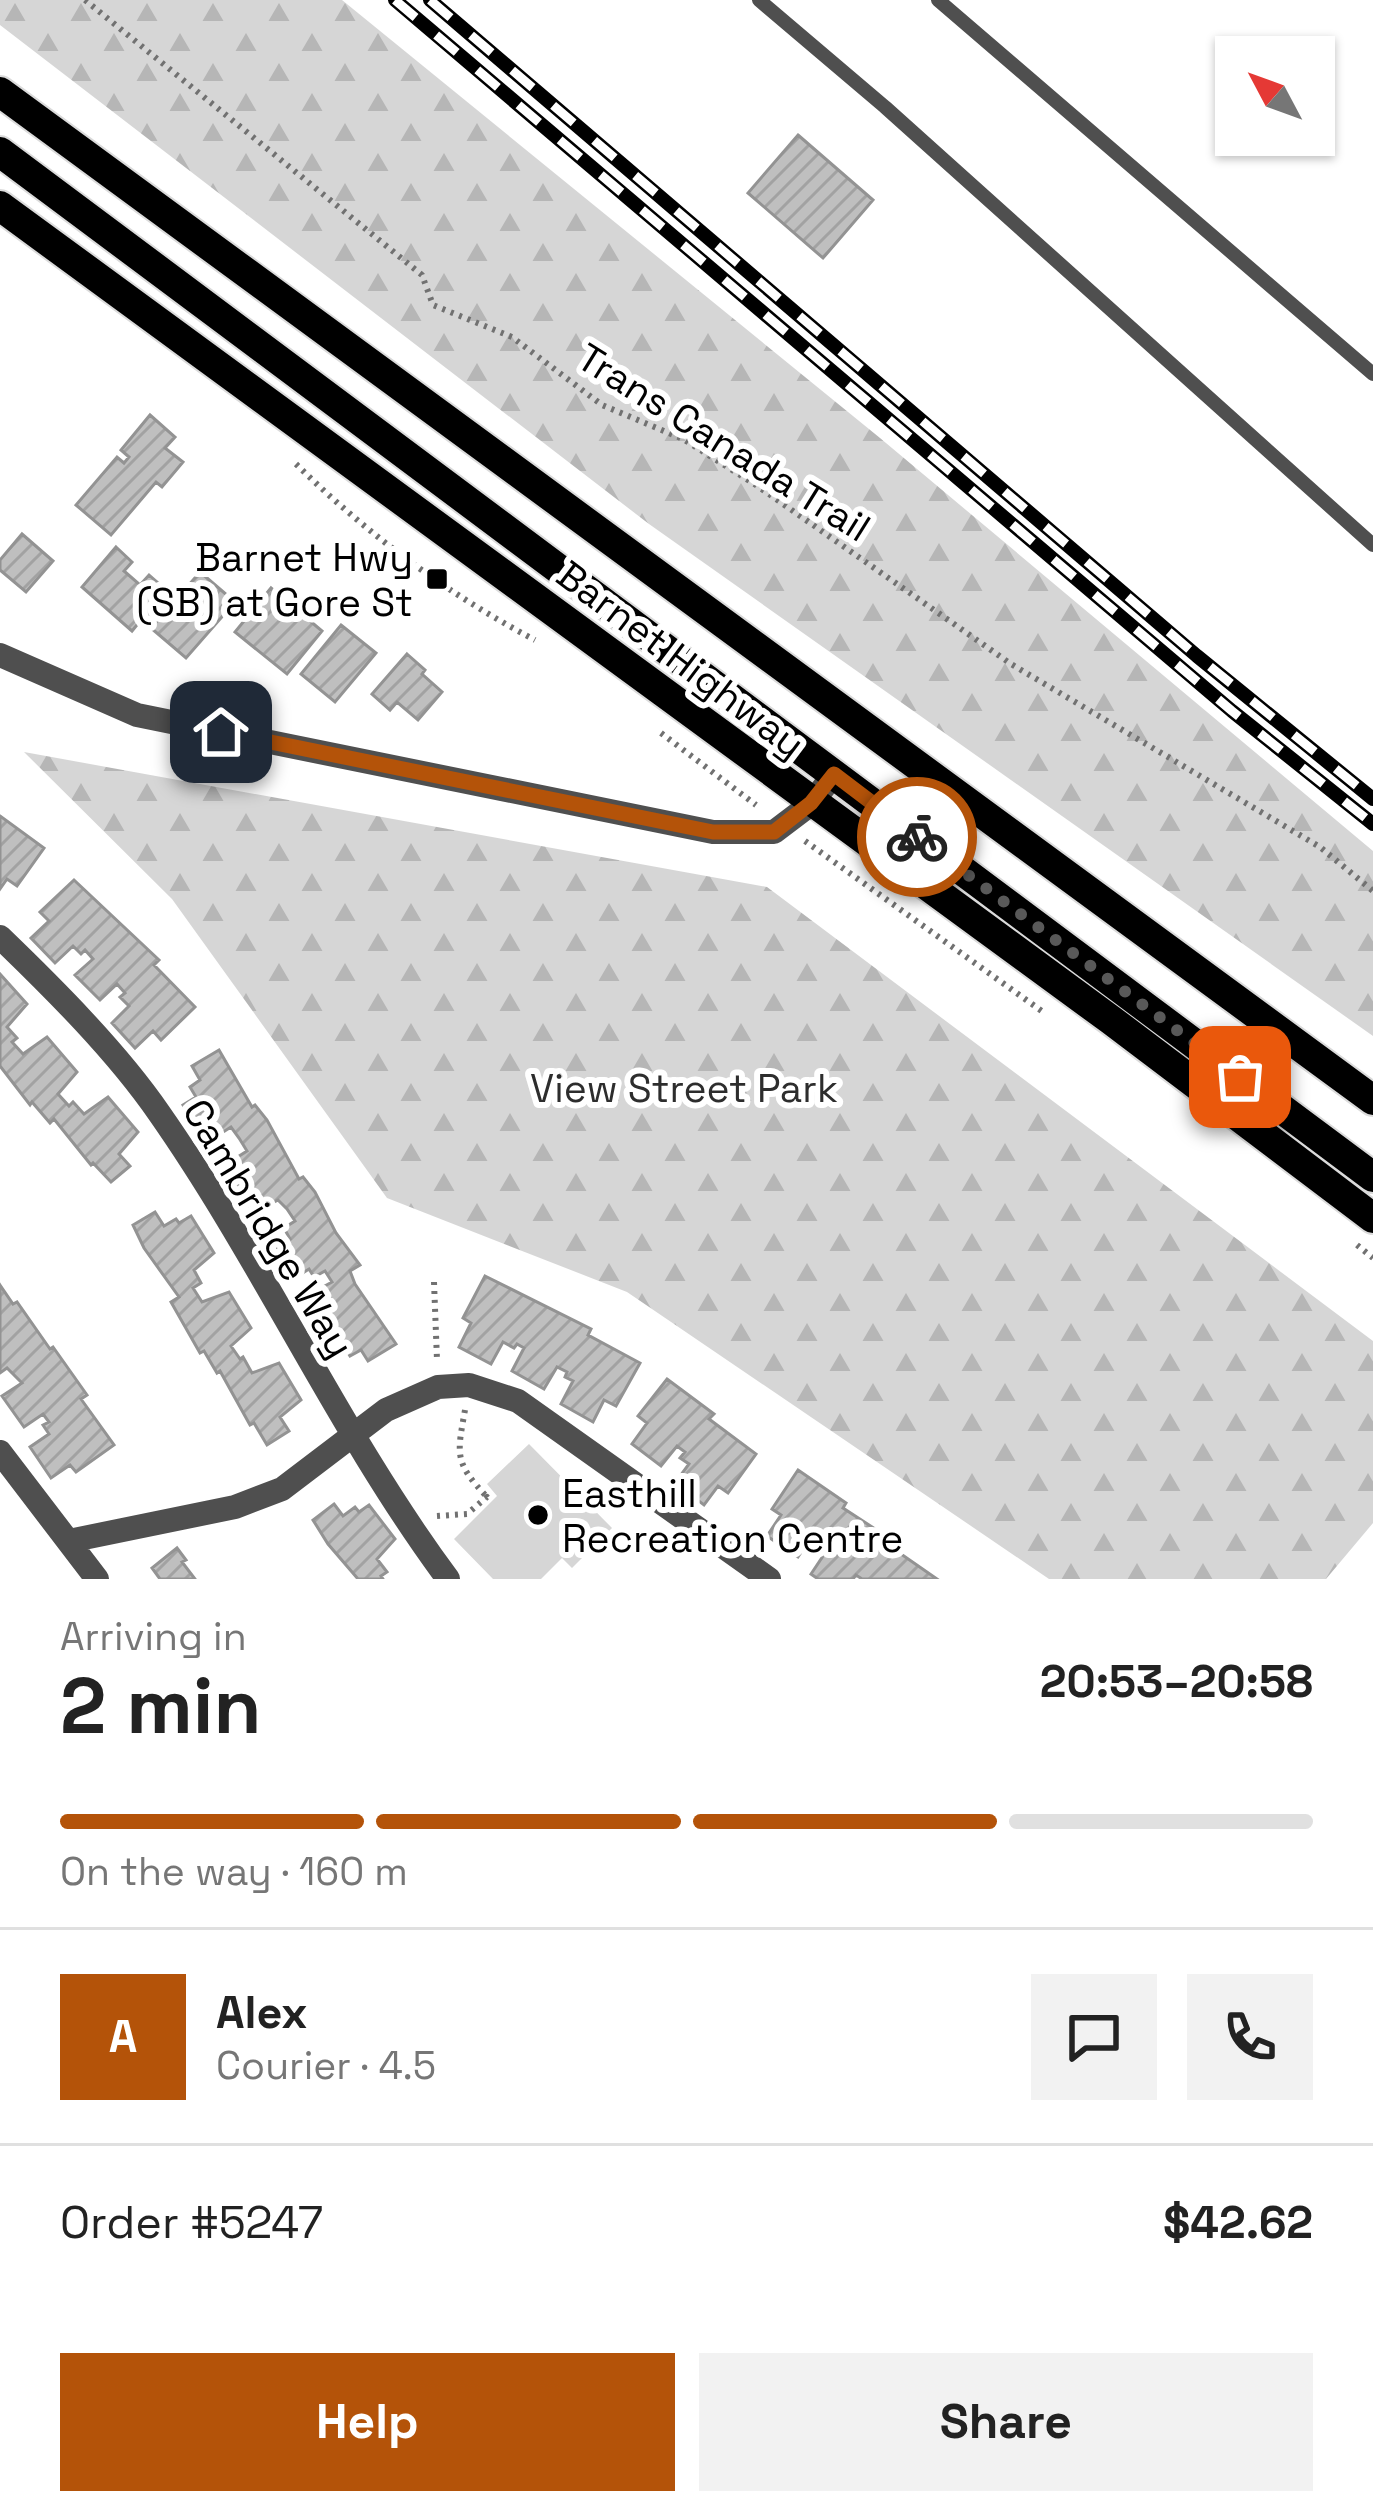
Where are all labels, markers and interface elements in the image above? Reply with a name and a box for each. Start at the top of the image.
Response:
north arrow [1215,36,1335,156]
map controls [1215,36,1335,156]
street label: Trans Canada Trail [568,333,879,552]
place label: Barnet Hwy (SB) at Gore St [136,533,413,627]
street label: Barnet Highway [547,550,814,769]
marker: Barnet Hwy (SB) at Gore St [424,566,450,592]
pin [170,681,272,783]
icon: home [188,699,254,765]
courier [857,777,977,897]
icon: bike [884,804,950,870]
pin [1189,1026,1291,1128]
icon: bag [1207,1044,1273,1110]
park label: View Street Park [530,1064,838,1113]
street label: Cambridge Way [172,1090,365,1366]
place label: Easthill Recreation Centre [562,1469,903,1563]
marker: Easthill Recreation Centre [525,1502,551,1528]
text: Arriving in [60,1612,247,1661]
text: 20:53–20:58 [1040,1653,1313,1710]
text: 2 min [60,1656,262,1756]
text: On the way · 160 m [60,1847,408,1896]
button: chat [1031,1974,1157,2100]
button: phone [1187,1974,1313,2100]
text: Alex [216,1984,308,2041]
text: A [109,2008,137,2065]
text: Courier · 4.5 [216,2041,436,2090]
text: Order #5247 [60,2194,323,2251]
text: $42.62 [1163,2194,1313,2251]
button: Help [60,2353,675,2491]
button: Share [699,2353,1313,2491]

